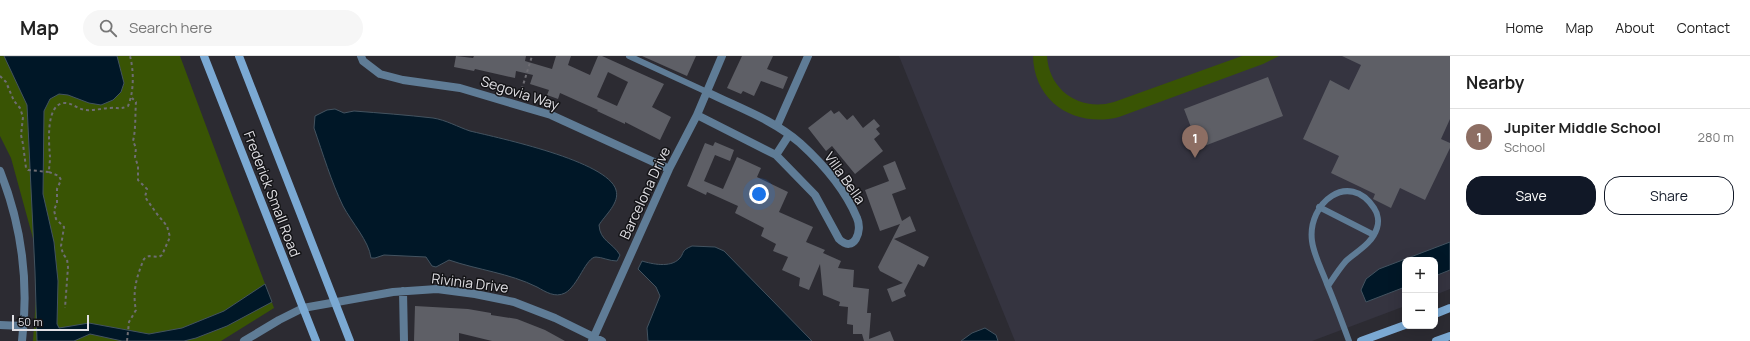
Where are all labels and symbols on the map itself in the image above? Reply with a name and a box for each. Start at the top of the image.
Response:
street label: Segovia Way [479,71,562,114]
pin: 1 [1182,125,1208,158]
street label: Frederick Small Road [240,128,305,259]
street label: Barcelona Drive [615,143,674,242]
street label: Villa Bella [821,148,870,208]
your location [749,184,769,204]
street label: Rivinia Drive [431,268,510,297]
scale bar [12,313,89,332]

